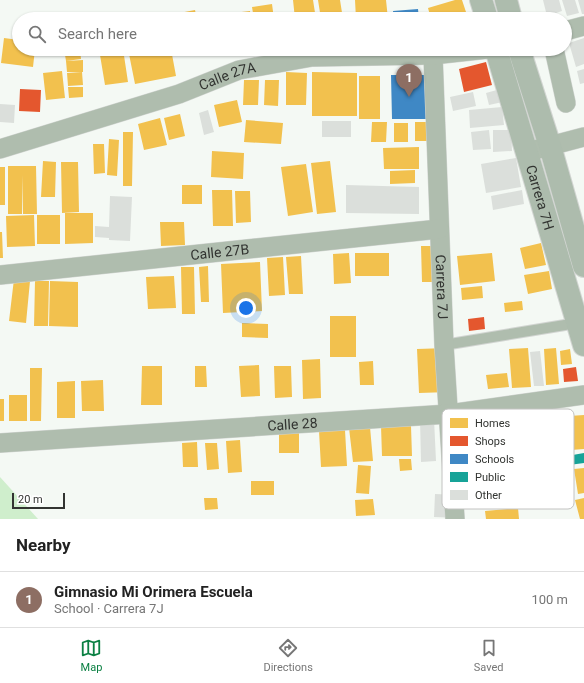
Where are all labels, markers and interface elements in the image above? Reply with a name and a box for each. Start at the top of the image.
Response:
search box [12,12,572,56]
icon: search [26,23,48,45]
text: Search here [58,25,137,43]
street label: Calle 27A [197,59,257,93]
pin: 1 [396,64,422,97]
street label: Carrera 7H [523,163,557,232]
street label: Calle 27B [190,241,250,263]
street label: Carrera 7J [433,254,451,319]
your location [236,298,256,318]
legend [442,409,574,509]
street label: Calle 28 [267,415,318,434]
text: Homes [475,417,511,430]
text: Shops [475,435,506,448]
text: Schools [475,453,515,466]
text: Public [475,471,506,484]
text: Other [475,489,502,502]
scale bar [12,491,65,510]
text: 20 m [18,493,43,506]
text: Nearby [16,535,71,555]
text: Gimnasio Mi Orimera Escuela [54,583,253,601]
text: 1 [25,592,33,607]
text: 100 m [531,592,568,607]
text: School · Carrera 7J [54,601,164,616]
tab: Map [80,637,102,674]
tab: Directions [263,637,313,674]
tab: Saved [474,637,504,674]

